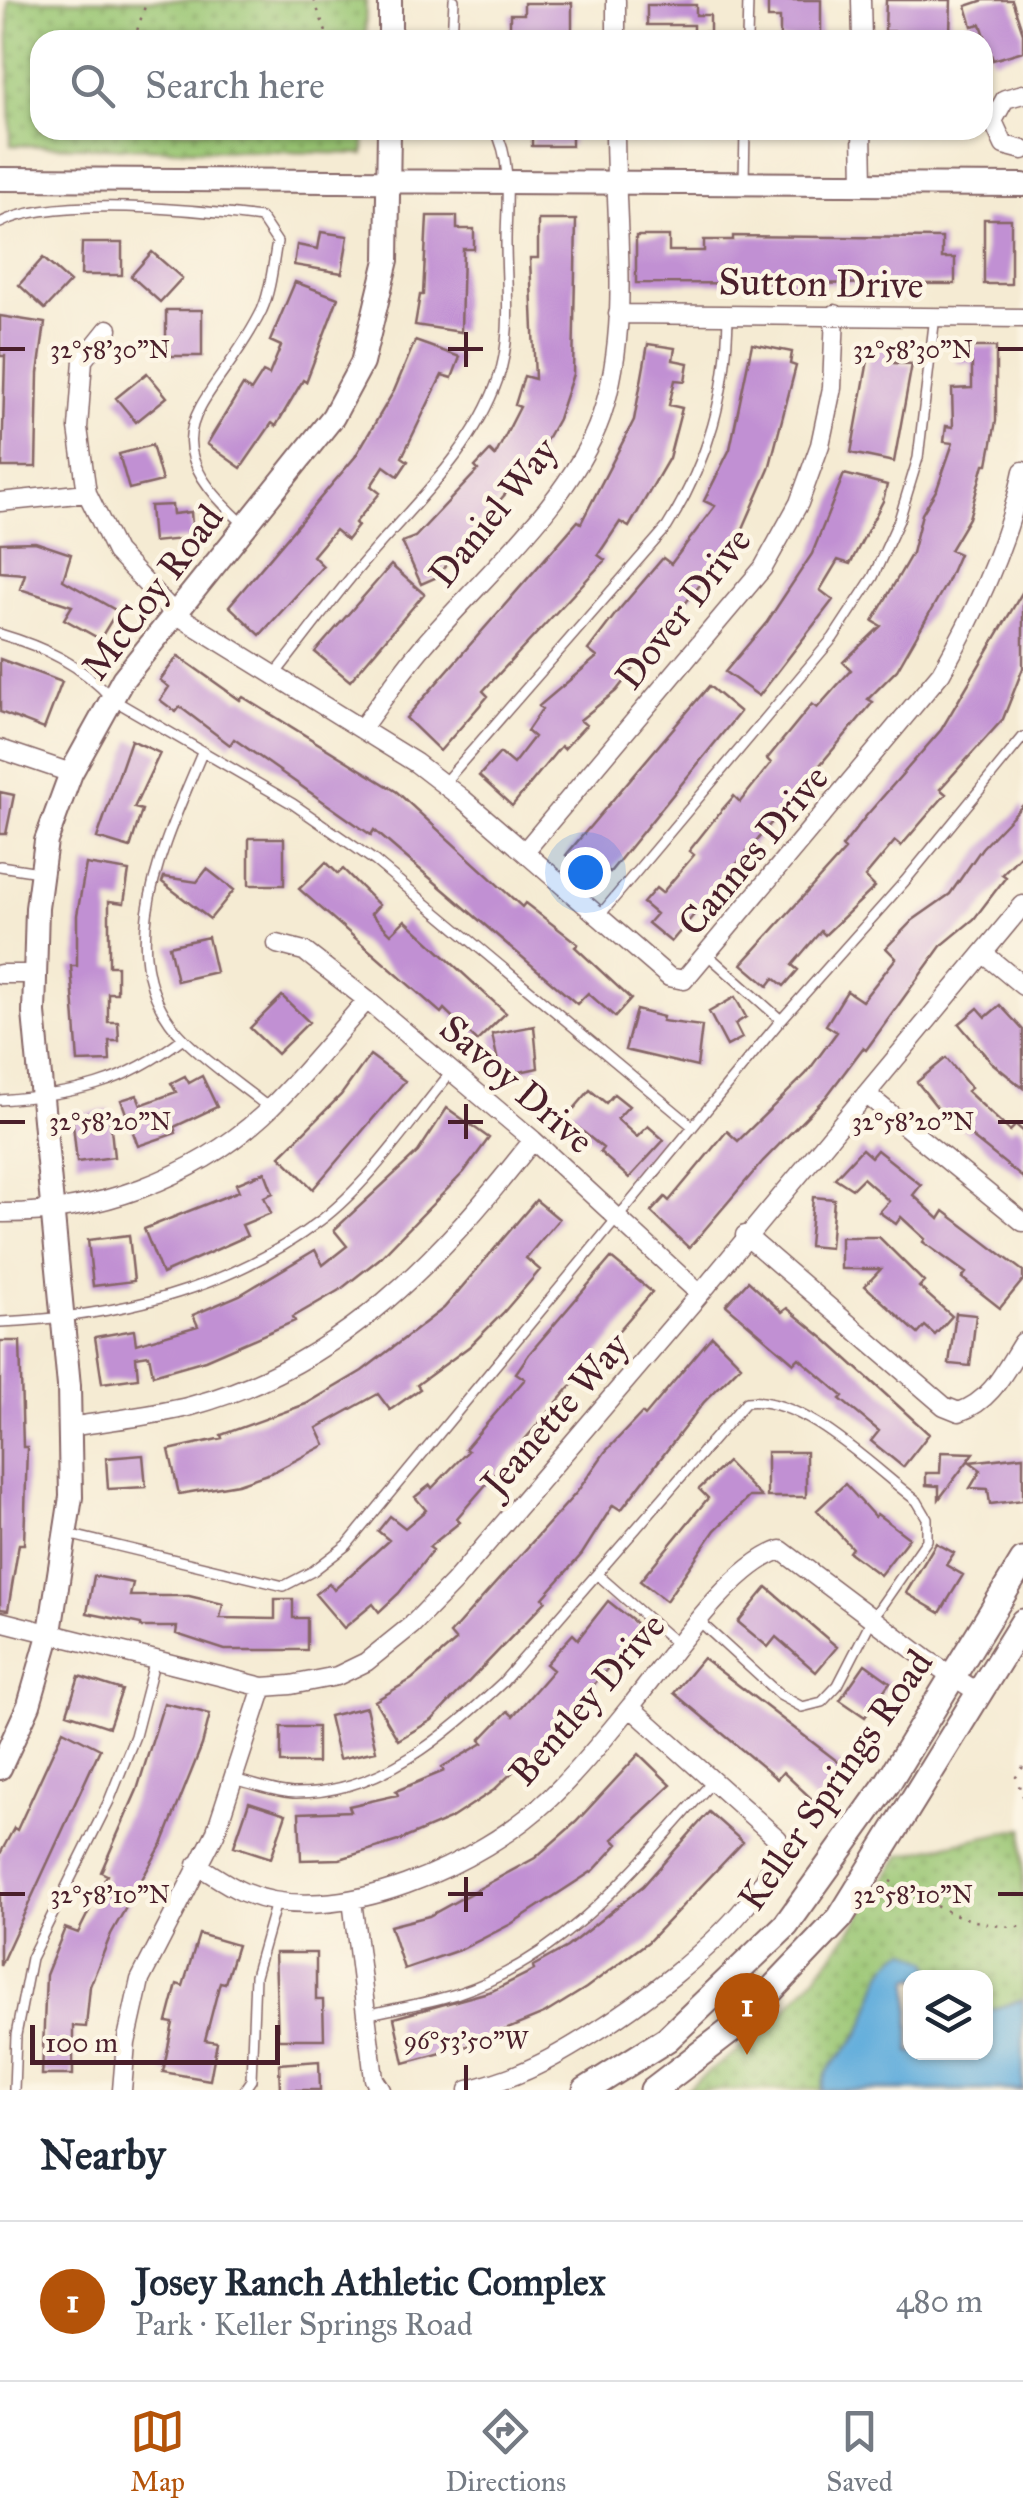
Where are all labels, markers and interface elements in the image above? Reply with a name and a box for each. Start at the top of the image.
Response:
search box [30,30,993,140]
icon: search [65,58,120,113]
text: Search here [145,62,325,108]
street label: Sutton Drive [718,258,924,308]
text: 32°58'30"N [50,334,170,365]
text: 32°58'30"N [853,334,973,365]
street label: Daniel Way [419,427,568,596]
street label: McCoy Road [71,496,233,688]
street label: Dover Drive [605,518,761,698]
street label: Cannes Drive [668,755,838,945]
your location [560,847,611,898]
street label: Savoy Drive [431,1005,603,1163]
text: 32°58'20"N [49,1106,171,1137]
text: 32°58'20"N [852,1106,974,1137]
street label: Jeanette Way [469,1322,640,1509]
street label: Bentley Drive [499,1603,675,1795]
street label: Keller Springs Road [728,1641,942,1919]
text: 32°58'10"N [50,1879,170,1910]
text: 32°58'10"N [853,1879,973,1910]
map controls [903,1970,993,2060]
button: layers [903,1970,993,2060]
pin: 1 [714,1972,780,2055]
scale bar [30,2020,280,2064]
text: 100 m [45,2025,118,2060]
text: 96°53'50"W [404,2025,530,2056]
text: Nearby [40,2129,165,2181]
text: Josey Ranch Athletic Complex [135,2259,606,2305]
text: 1 [66,2282,79,2321]
text: 480 m [896,2282,983,2321]
text: Park · Keller Springs Road [135,2305,473,2344]
tab: Map [130,2404,185,2499]
tab: Directions [445,2404,566,2499]
tab: Saved [826,2404,893,2499]

